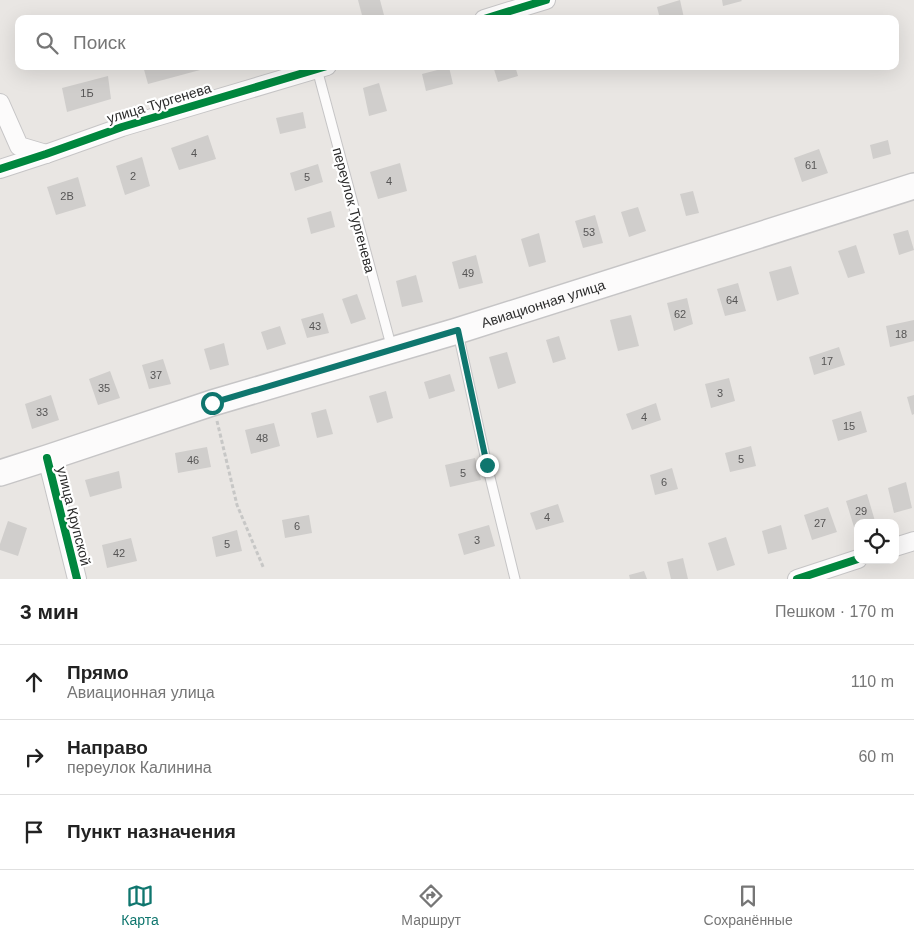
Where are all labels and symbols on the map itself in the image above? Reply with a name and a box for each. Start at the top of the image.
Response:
street label: улица Тургенева [105,80,213,126]
house number: 1Б [80,87,94,99]
street label: переулок Тургенева [330,146,378,275]
house number: 4 [191,147,197,159]
house number: 61 [805,159,817,171]
house number: 2 [130,170,136,182]
house number: 5 [304,171,310,183]
house number: 4 [386,175,392,187]
house number: 2В [60,190,74,202]
house number: 53 [583,226,595,238]
house number: 49 [462,267,474,279]
street label: Авиационная улица [479,276,607,331]
house number: 64 [726,294,738,306]
house number: 62 [674,308,686,320]
house number: 43 [309,320,321,332]
house number: 18 [895,328,907,340]
house number: 17 [821,355,833,367]
house number: 37 [150,369,162,381]
house number: 35 [98,382,110,394]
house number: 3 [717,387,723,399]
route start [201,392,224,415]
house number: 33 [36,406,48,418]
house number: 4 [641,411,647,423]
house number: 15 [843,420,855,432]
house number: 48 [256,432,268,444]
house number: 5 [738,453,744,465]
house number: 46 [187,454,199,466]
route end [476,454,499,477]
street label: улица Крупской [54,465,94,567]
house number: 5 [460,467,466,479]
house number: 6 [661,476,667,488]
house number: 29 [855,505,867,517]
house number: 4 [544,511,550,523]
house number: 27 [814,517,826,529]
house number: 6 [294,520,300,532]
house number: 3 [474,534,480,546]
house number: 5 [224,538,230,550]
house number: 42 [113,547,125,559]

